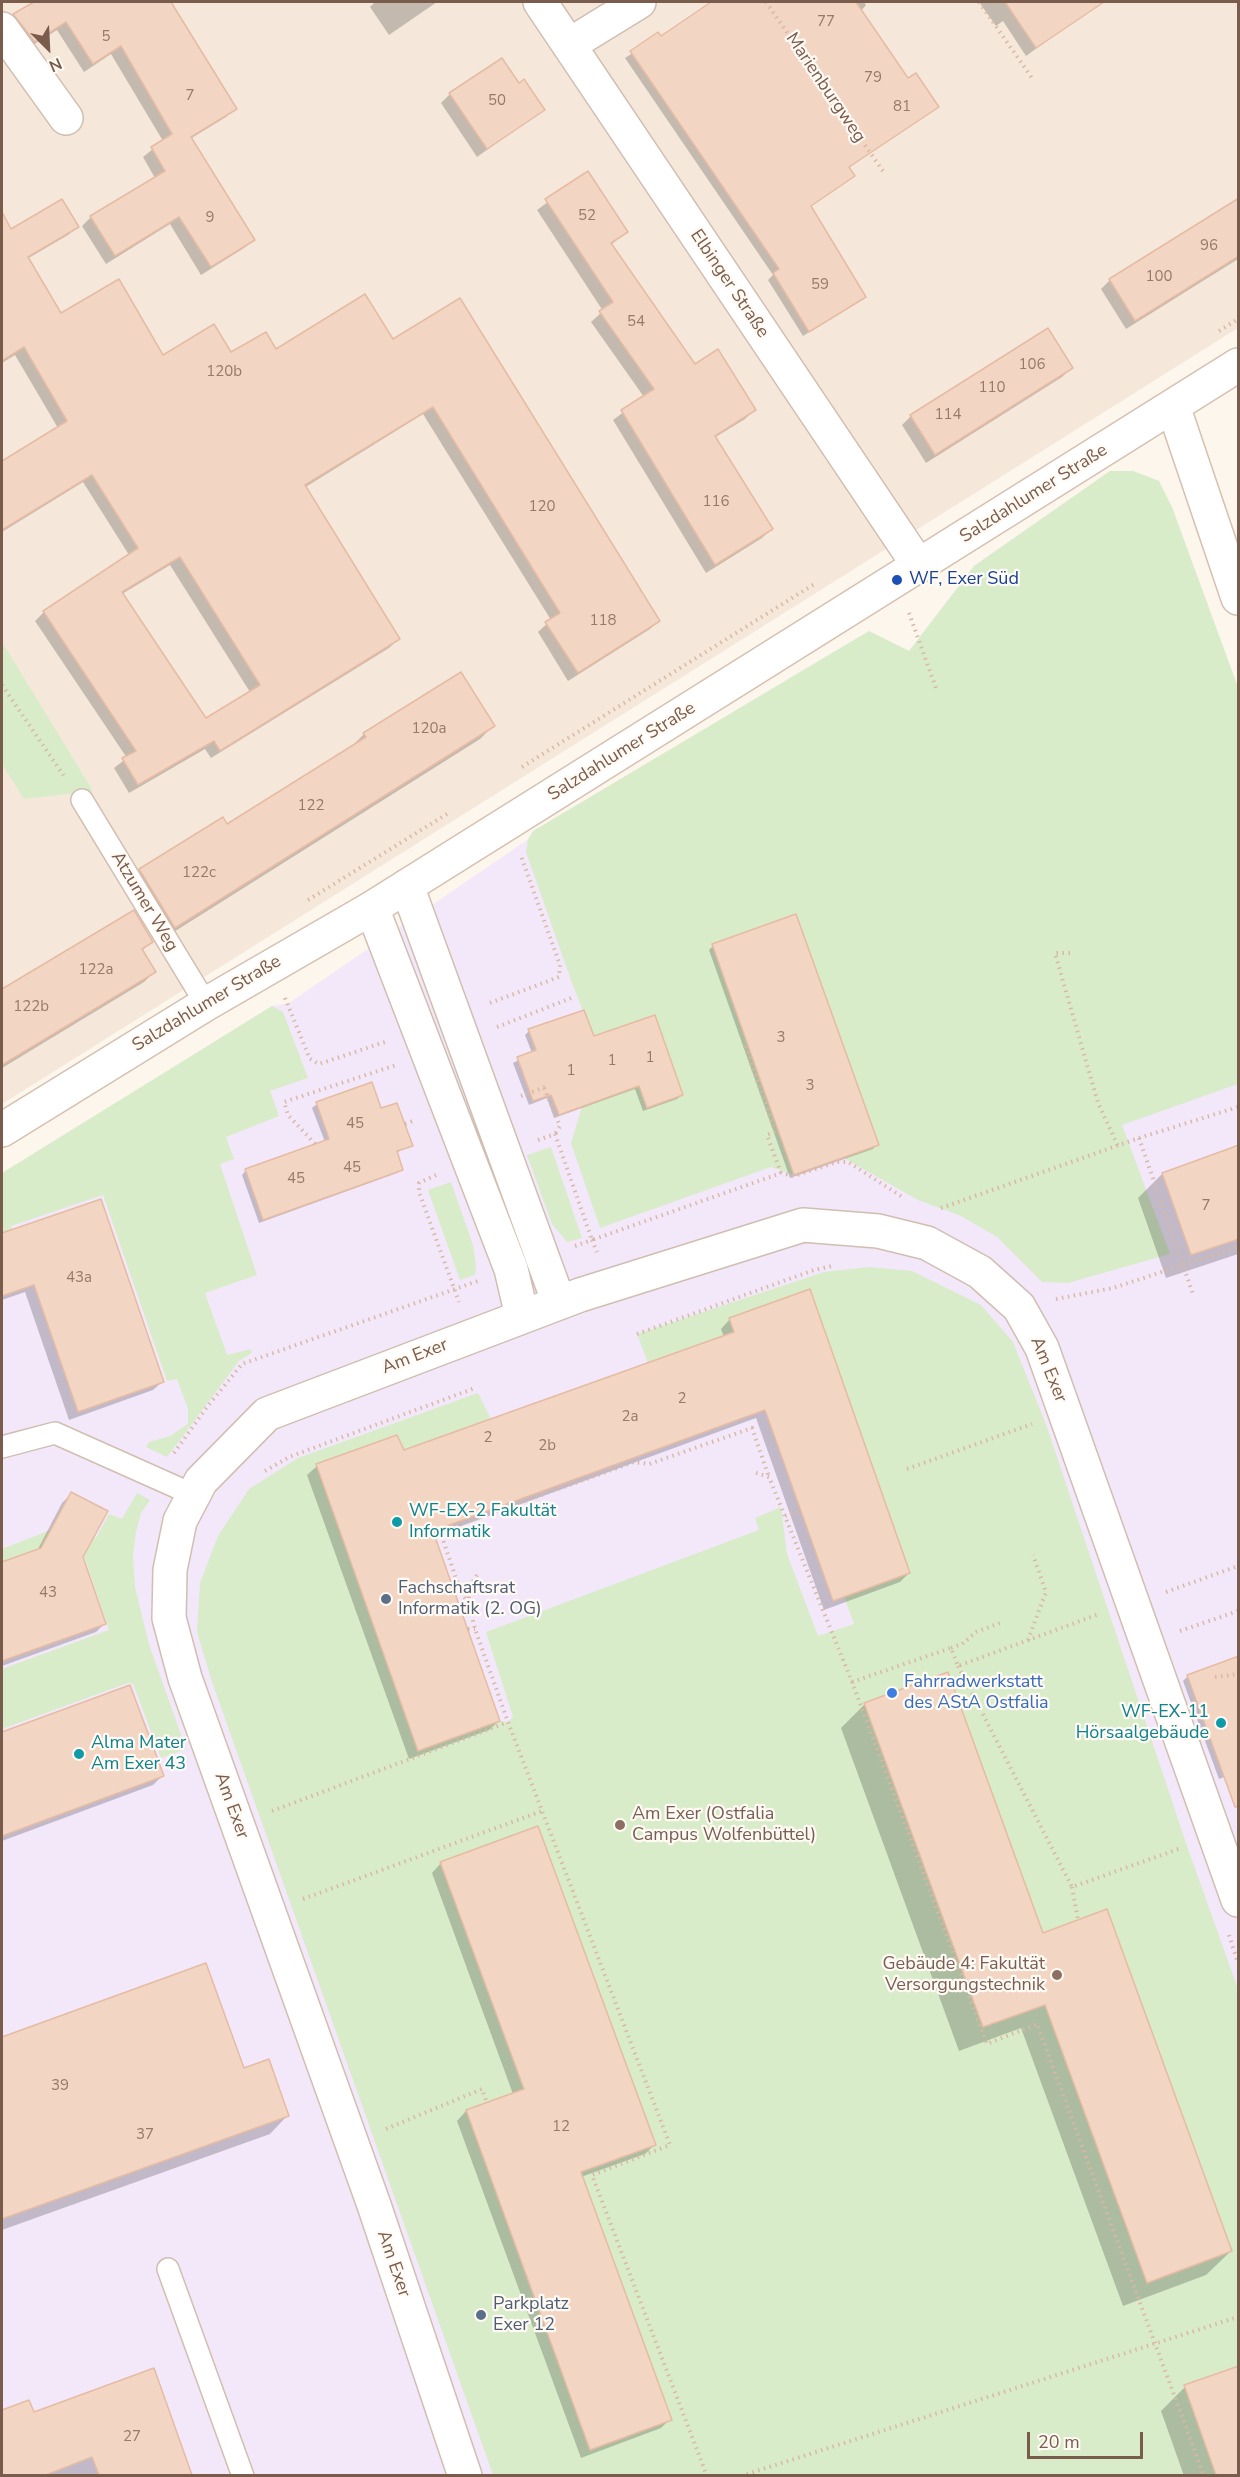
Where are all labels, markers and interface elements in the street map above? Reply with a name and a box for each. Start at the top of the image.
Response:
house number: 77 [817,13,835,31]
north arrow [18,18,78,78]
house number: 5 [102,28,110,46]
street label: Marienburgweg [780,29,870,147]
text: N [45,52,65,77]
house number: 79 [864,69,882,87]
house number: 7 [186,87,194,105]
house number: 50 [488,92,506,110]
house number: 81 [893,98,911,116]
house number: 52 [578,207,596,225]
house number: 9 [206,209,214,227]
street label: Elbinger Straße [685,226,773,342]
house number: 96 [1200,237,1218,255]
house number: 100 [1146,268,1172,286]
house number: 59 [811,276,829,294]
house number: 54 [627,313,645,331]
house number: 106 [1019,356,1045,374]
house number: 120b [206,363,242,381]
house number: 110 [979,379,1005,397]
house number: 114 [935,406,961,424]
street label: Salzdahlumer Straße [956,440,1112,548]
house number: 116 [703,493,729,511]
house number: 120 [529,498,555,516]
place label: WF, Exer Süd [909,569,1019,591]
marker: WF, Exer Süd [890,573,904,587]
house number: 118 [590,612,616,630]
street label: Salzdahlumer Straße [544,698,700,806]
house number: 120a [412,720,446,738]
house number: 122 [298,797,324,815]
street label: Atzumer Weg [106,848,182,956]
house number: 122c [182,864,216,882]
street label: Salzdahlumer Straße [129,951,285,1057]
house number: 122a [79,961,113,979]
house number: 122b [13,998,49,1016]
house number: 3 [777,1029,785,1047]
house number: 1 [646,1049,654,1067]
house number: 1 [608,1052,616,1070]
house number: 1 [567,1062,575,1080]
house number: 3 [806,1077,814,1095]
house number: 45 [346,1115,364,1133]
house number: 45 [343,1159,361,1177]
house number: 45 [287,1170,305,1188]
house number: 7 [1202,1197,1210,1215]
house number: 43a [66,1269,92,1287]
street label: Am Exer [1025,1334,1071,1406]
street label: Am Exer [379,1335,451,1379]
house number: 2 [678,1390,686,1408]
house number: 2a [622,1408,638,1426]
house number: 2 [484,1429,492,1447]
house number: 2b [538,1437,556,1455]
place label: WF-EX-2 Fakultät Informatik [409,1501,556,1544]
marker: WF-EX-2 Fakultät Informatik [390,1515,404,1529]
place label: Fachschaftsrat Informatik (2. OG) [398,1578,542,1620]
house number: 43 [39,1584,57,1602]
marker: Fachschaftsrat Informatik (2. OG) [379,1592,393,1606]
place label: Fahrradwerkstatt des AStA Ostfalia [904,1672,1049,1714]
marker: Fahrradwerkstatt des AStA Ostfalia [885,1686,899,1700]
place label: WF-EX-11 Hörsaalgebäude [1076,1702,1209,1744]
marker: WF-EX-11 Hörsaalgebäude [1214,1716,1228,1730]
place label: Alma Mater Am Exer 43 [91,1733,186,1776]
marker: Alma Mater Am Exer 43 [72,1747,86,1761]
street label: Am Exer [209,1770,253,1842]
place label: Am Exer (Ostfalia Campus Wolfenbüttel) [632,1804,816,1846]
marker: Am Exer (Ostfalia Campus Wolfenbüttel) [613,1818,627,1832]
place label: Gebäude 4: Fakultät Versorgungstechnik [883,1954,1045,1996]
marker: Gebäude 4: Fakultät Versorgungstechnik [1050,1968,1064,1982]
house number: 39 [51,2077,69,2095]
house number: 12 [552,2118,570,2136]
house number: 37 [136,2126,154,2144]
street label: Am Exer [372,2228,414,2300]
place label: Parkplatz Exer 12 [493,2294,569,2336]
marker: Parkplatz Exer 12 [474,2308,488,2322]
scale bar [1030,2420,1146,2458]
house number: 27 [123,2428,141,2446]
text: 20 m [1038,2430,1080,2454]

